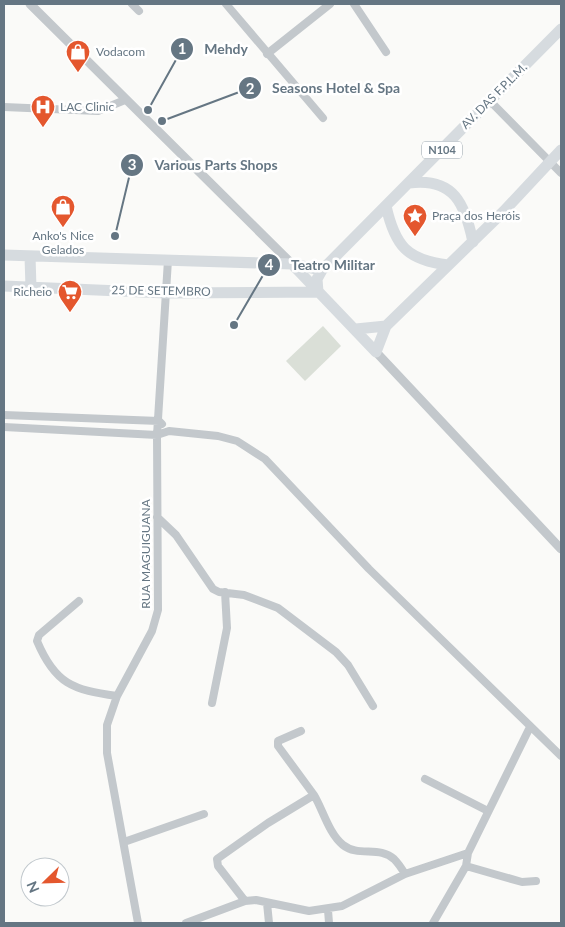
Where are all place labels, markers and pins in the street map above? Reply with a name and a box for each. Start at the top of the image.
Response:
callout: Mehdy [169,34,258,63]
shop icon: Vodacom [65,39,91,73]
place label: Vodacom [96,44,145,59]
callout: Seasons Hotel & Spa [237,74,410,103]
hospital icon: LAC Clinic [30,94,56,128]
place label: LAC Clinic [60,99,114,114]
callout: Various Parts Shops [119,151,288,180]
shop icon: Anko's Nice Gelados [50,194,76,228]
place icon: Praça dos Heróis [402,203,428,237]
place label: Praça dos Heróis [432,208,520,223]
place label: Anko's Nice Gelados [32,228,94,257]
callout: Teatro Militar [256,251,386,280]
supermarket icon: Richeio [57,279,83,313]
place label: Richeio [13,284,52,299]

